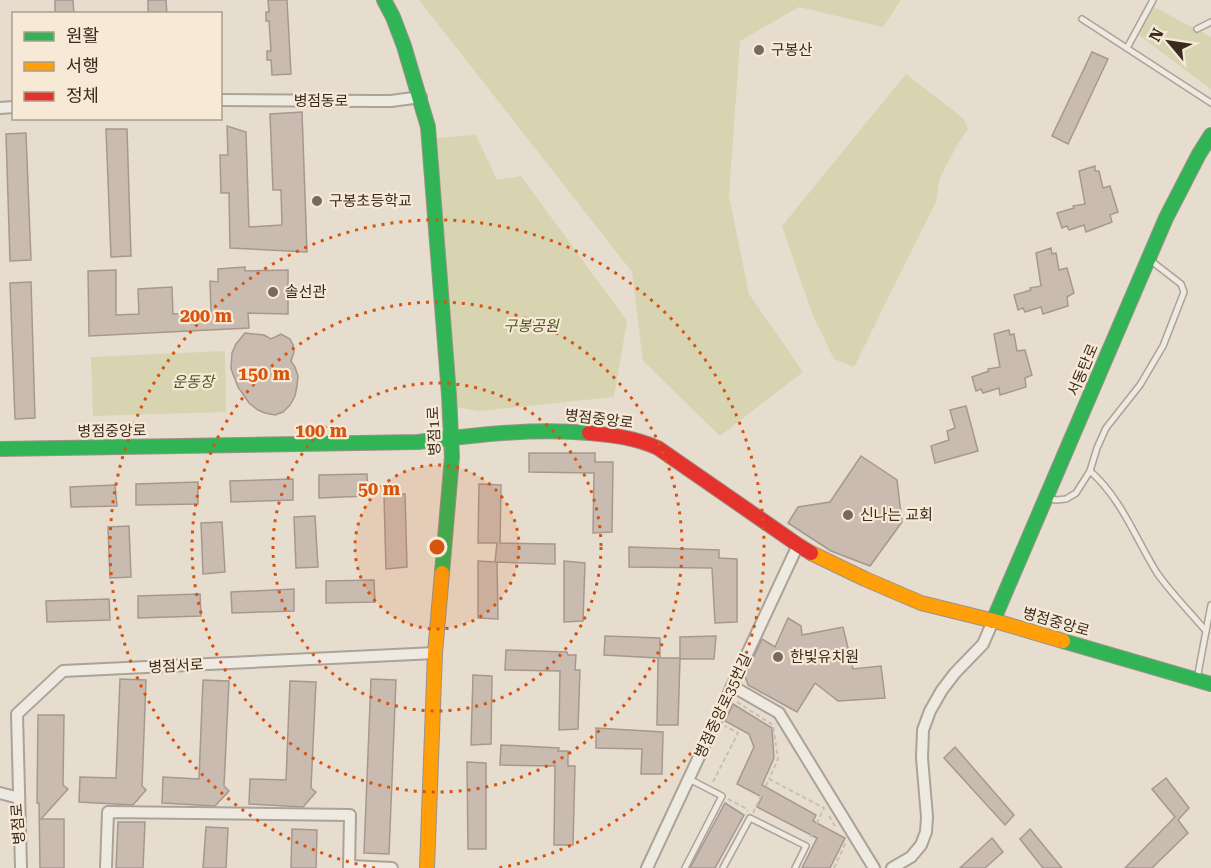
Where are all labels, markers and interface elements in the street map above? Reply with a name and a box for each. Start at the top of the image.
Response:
legend [12,12,222,120]
north arrow [1139,12,1199,72]
text: 원활 [66,25,99,46]
text: N [1145,25,1168,45]
place label: 구봉산 [771,41,813,59]
marker: 구봉산 [752,43,766,57]
text: 서행 [66,55,99,76]
text: 정체 [66,85,99,106]
street label: 병점동로 [293,92,349,110]
place label: 구봉초등학교 [329,192,412,210]
marker: 구봉초등학교 [310,194,324,208]
place label: 솔선관 [285,283,327,301]
marker: 솔선관 [266,285,280,299]
text: 200 m [180,305,233,326]
park label: 구봉공원 [503,317,560,335]
street label: 서동탄로 [1064,341,1102,399]
text: 150 m [238,363,291,384]
park label: 운동장 [172,373,216,391]
street label: 병점1로 [424,406,444,456]
street label: 병점중앙로 [564,406,634,432]
text: 100 m [295,420,348,441]
street label: 병점중앙로 [77,421,147,441]
text: 50 m [358,478,401,499]
place label: 신나는 교회 [860,506,933,524]
marker: 신나는 교회 [841,508,855,522]
centre of rings [427,537,447,557]
street label: 병점중앙로 [1020,604,1092,640]
place label: 한빛유치원 [790,648,859,666]
marker: 한빛유치원 [771,650,785,664]
street label: 병점중앙로35번길 [691,651,755,761]
street label: 병점서로 [148,656,204,676]
street label: 병점로 [8,803,28,845]

